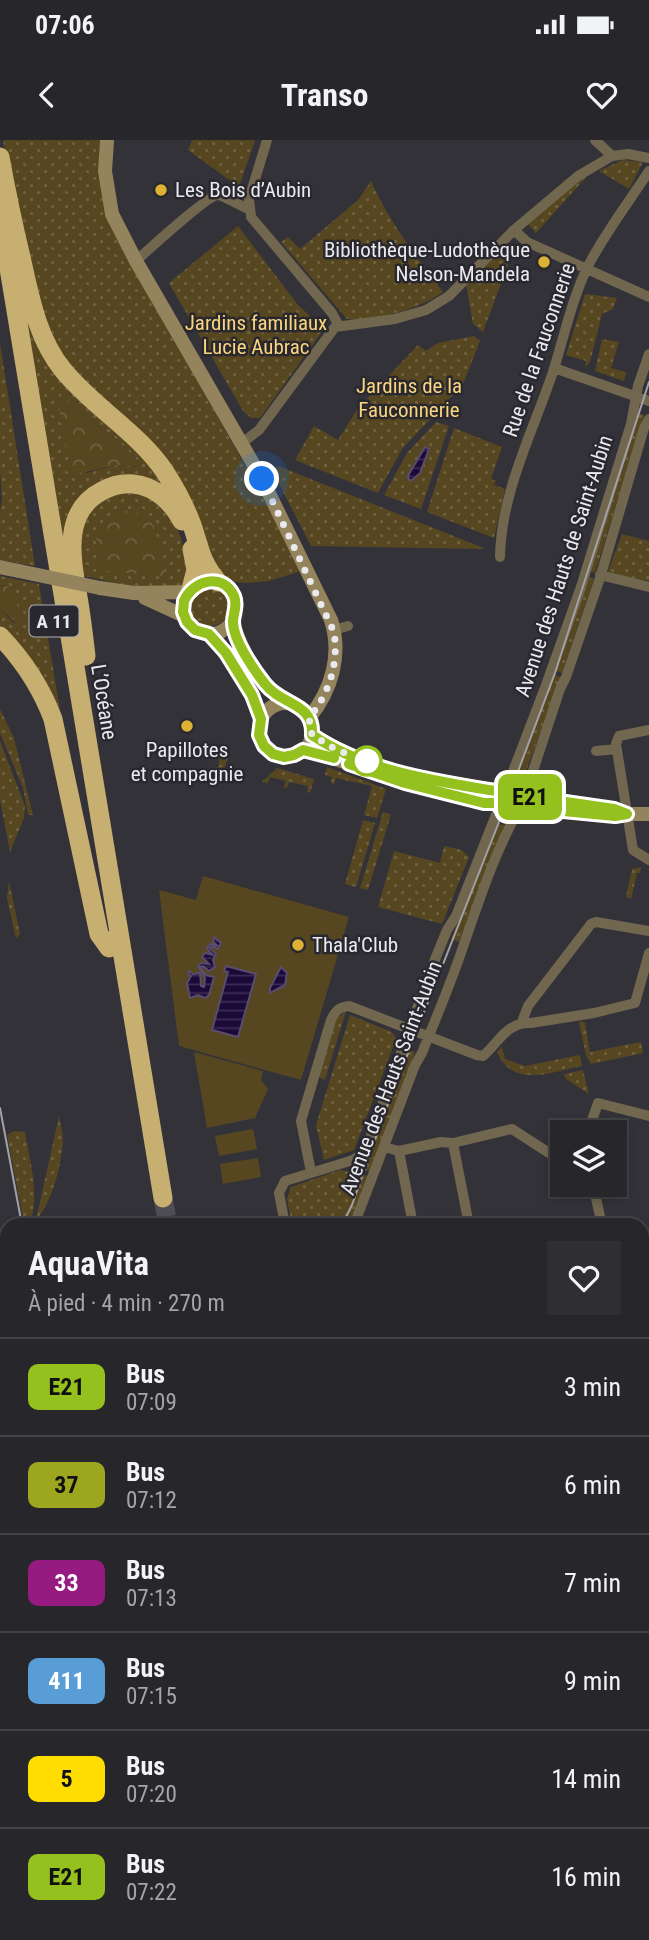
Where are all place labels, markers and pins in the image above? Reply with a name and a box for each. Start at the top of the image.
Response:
place label: Les Bois d’Aubin [175,178,311,202]
marker: Les Bois d’Aubin [153,182,169,198]
place label: Bibliothèque-Ludothèque Nelson-Mandela [324,238,530,286]
marker: Bibliothèque-Ludothèque Nelson-Mandela [536,254,552,270]
marker: Papillotes et compagnie [179,718,195,734]
place label: Papillotes et compagnie [131,738,243,786]
unlabelled marker [352,746,382,776]
place label: Thala'Club [312,933,398,957]
marker: Thala'Club [290,937,306,953]

